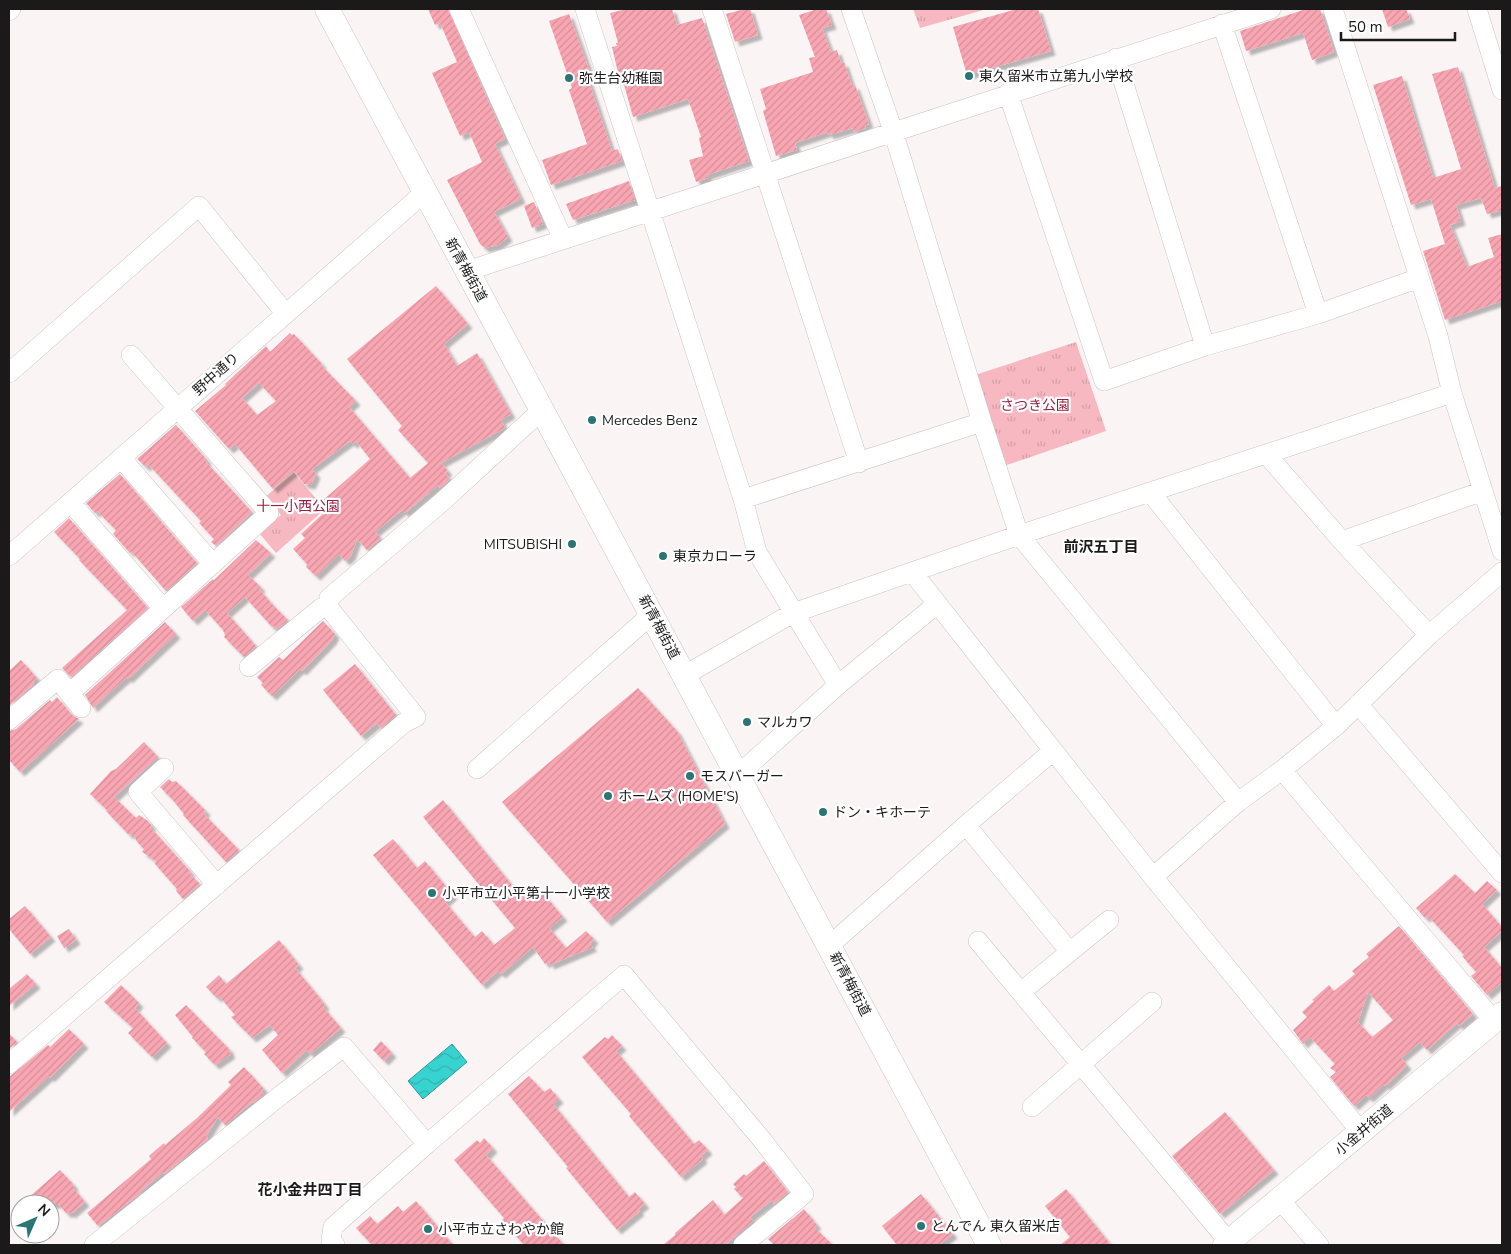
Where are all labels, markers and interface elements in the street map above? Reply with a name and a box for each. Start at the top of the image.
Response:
scale bar [1341,10,1455,42]
text: 50 m [1348,17,1383,37]
place label: 東久留米市立第九小学校 [979,67,1133,86]
place label: 弥生台幼稚園 [579,69,663,88]
marker: 東久留米市立第九小学校 [963,70,975,82]
marker: 弥生台幼稚園 [563,72,575,84]
street label: 新青梅街道 [441,235,491,305]
street label: 野中通り [189,348,243,400]
park label: さつき公園 [1000,396,1070,415]
place label: Mercedes Benz [602,411,698,430]
marker: Mercedes Benz [586,414,598,426]
park label: 十一小西公園 [256,497,340,516]
place label: MITSUBISHI [484,535,562,554]
district label: 前沢五丁目 [1063,537,1139,557]
marker: MITSUBISHI [566,538,578,550]
place label: 東京カローラ [673,547,757,566]
marker: 東京カローラ [657,550,669,562]
street label: 新青梅街道 [634,592,684,662]
place label: マルカワ [757,713,813,732]
marker: マルカワ [741,716,753,728]
place label: モスバーガー [700,767,784,786]
marker: モスバーガー [684,770,696,782]
place label: ホームズ (HOME'S) [618,787,739,806]
marker: ホームズ (HOME'S) [602,790,614,802]
place label: ドン・キホーテ [833,803,931,822]
marker: ドン・キホーテ [817,806,829,818]
place label: 小平市立小平第十一小学校 [442,884,610,903]
marker: 小平市立小平第十一小学校 [426,887,438,899]
street label: 新青梅街道 [825,949,875,1019]
street label: 小金井街道 [1331,1100,1397,1160]
district label: 花小金井四丁目 [257,1180,363,1200]
north arrow [10,1194,60,1244]
text: N [33,1200,54,1221]
place label: とんでん 東久留米店 [931,1217,1060,1236]
place label: 小平市立さわやか館 [438,1220,564,1239]
marker: とんでん 東久留米店 [915,1220,927,1232]
marker: 小平市立さわやか館 [422,1223,434,1235]

